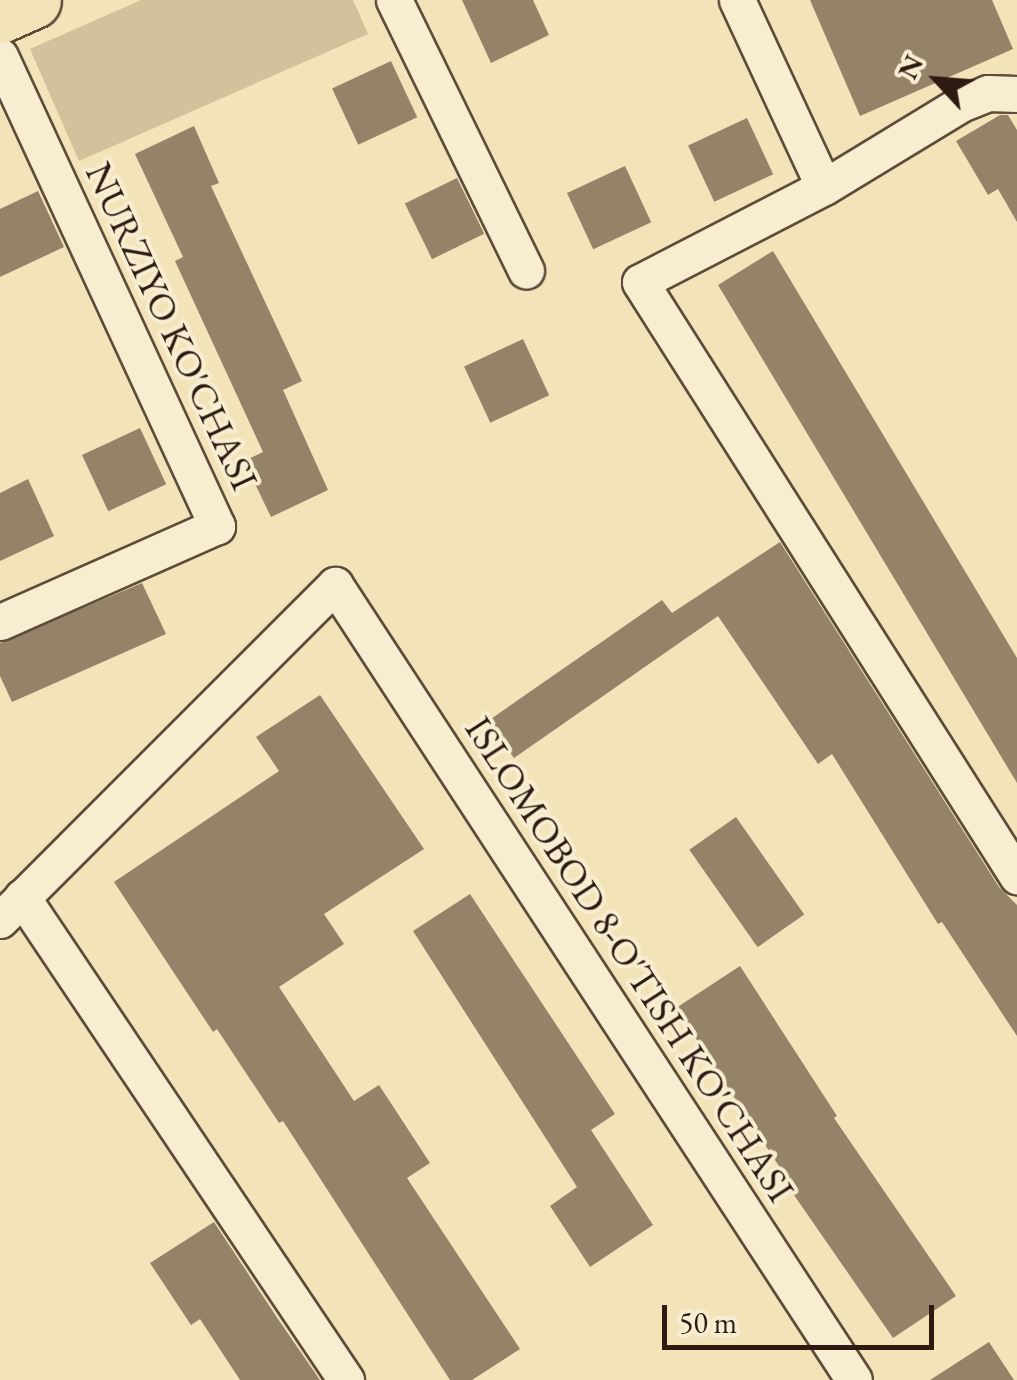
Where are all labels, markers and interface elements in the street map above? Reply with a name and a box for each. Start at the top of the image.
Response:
north arrow [887,30,987,130]
text: N [889,49,931,85]
street label: NURZIYO KO'CHASI [76,155,268,497]
street label: ISLOMOBOD 8-O'TISH KO'CHASI [456,708,804,1210]
scale bar [667,1285,940,1347]
text: 50 m [679,1303,737,1342]

